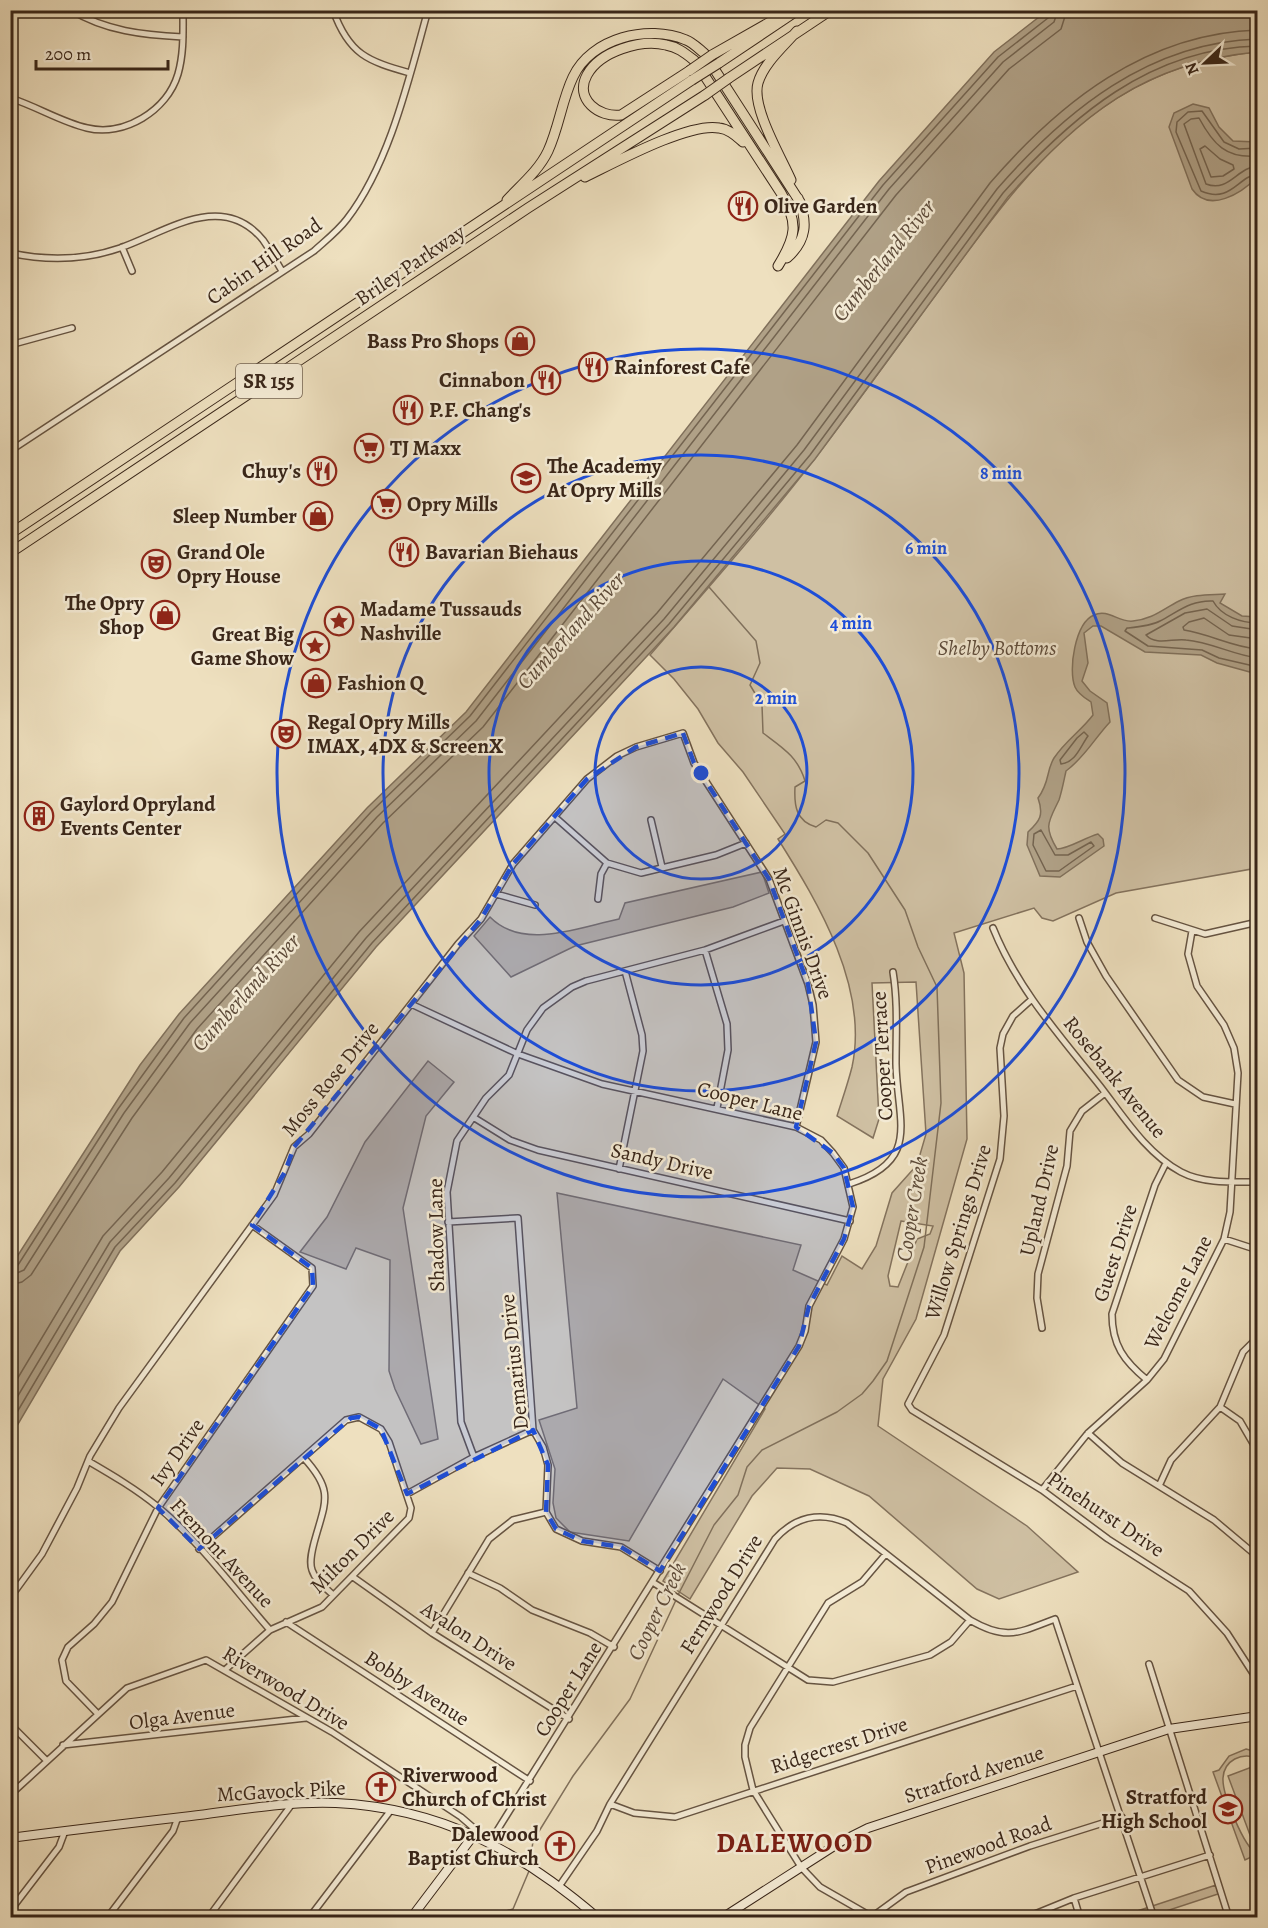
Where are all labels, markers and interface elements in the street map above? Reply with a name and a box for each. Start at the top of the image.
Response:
scale bar [36,33,168,71]
north arrow [1175,33,1235,93]
text: 200 m [45,42,91,66]
text: N [1180,58,1205,78]
restaurant icon: Olive Garden [727,190,759,222]
place label: Olive Garden [764,192,878,220]
water label: Cumberland River [825,192,943,328]
street label: Cabin Hill Road [201,210,328,311]
street label: Briley Parkway [350,218,471,312]
shop icon: Bass Pro Shops [504,325,536,357]
place label: Bass Pro Shops [367,327,499,355]
restaurant icon: Rainforest Cafe [577,351,609,383]
place label: Rainforest Cafe [614,353,750,381]
road number: SR 155 [236,364,302,398]
restaurant icon: Cinnabon [530,364,562,396]
place label: Cinnabon [439,366,525,394]
restaurant icon: P.F. Chang's [392,394,424,426]
place label: P.F. Chang's [429,396,531,424]
supermarket icon: TJ Maxx [353,432,385,464]
place label: TJ Maxx [390,434,462,462]
place label: The Academy At Opry Mills [546,452,663,504]
restaurant icon: Chuy's [306,455,338,487]
place label: Chuy's [242,457,301,485]
text: 8 min [980,461,1022,485]
school or university icon: The Academy At Opry Mills [510,462,542,494]
supermarket icon: Opry Mills [370,488,402,520]
place label: Opry Mills [407,490,498,518]
shop icon: Sleep Number [302,500,334,532]
place label: Sleep Number [173,502,297,530]
restaurant icon: Bavarian Biehaus [388,536,420,568]
text: 6 min [905,536,947,560]
place label: Grand Ole Opry House [177,538,281,590]
place label: Bavarian Biehaus [425,538,578,566]
theatre icon: Grand Ole Opry House [140,548,172,580]
water label: Cumberland River [510,564,633,696]
place label: The Opry Shop [65,589,145,641]
place label: Madame Tussauds Nashville [360,595,522,647]
shop icon: The Opry Shop [149,599,181,631]
place icon: Madame Tussauds Nashville [323,605,355,637]
text: 4 min [830,611,872,635]
place label: Great Big Game Show [191,620,295,672]
place icon: Great Big Game Show [299,630,331,662]
park label: Shelby Bottoms [938,634,1056,662]
shop icon: Fashion Q [300,667,332,699]
place label: Fashion Q [337,669,428,697]
text: 2 min [755,686,797,710]
place label: Regal Opry Mills IMAX, 4DX & ScreenX [307,708,504,760]
theatre icon: Regal Opry Mills IMAX, 4DX & ScreenX [270,718,302,750]
centre of rings [691,763,711,783]
place label: Gaylord Opryland Events Center [60,790,216,842]
building icon: Gaylord Opryland Events Center [23,800,55,832]
street label: Mc Ginnis Drive [766,863,840,1003]
water label: Cumberland River [185,926,308,1058]
street label: Cooper Terrace [865,991,899,1121]
street label: Rosebank Avenue [1057,1010,1173,1144]
street label: Moss Rose Drive [275,1016,385,1142]
street label: Cooper Lane [694,1074,806,1128]
street label: Sandy Drive [608,1136,716,1186]
street label: Willow Springs Drive [918,1141,998,1324]
street label: Upland Drive [1013,1141,1065,1259]
water label: Cooper Creek [889,1154,935,1264]
street label: Shadow Lane [421,1178,451,1292]
street label: Guest Drive [1086,1201,1144,1305]
street label: Welcome Lane [1137,1230,1219,1354]
street label: Demarius Drive [493,1293,535,1431]
street label: Ivy Drive [143,1412,211,1492]
street label: Pinehurst Drive [1042,1465,1170,1563]
street label: Fremont Avenue [164,1492,280,1614]
street label: Milton Drive [304,1503,400,1599]
street label: Fernwood Drive [673,1529,769,1659]
water label: Cooper Creek [620,1557,694,1666]
street label: Avalon Drive [415,1594,522,1677]
street label: Cooper Lane [528,1636,608,1742]
street label: Riverwood Drive [217,1639,355,1737]
street label: Bobby Avenue [359,1644,475,1732]
street label: Olga Avenue [127,1696,237,1736]
street label: Ridgecrest Drive [767,1710,911,1780]
street label: Stratford Avenue [901,1738,1047,1810]
place label: Riverwood Church of Christ [402,1761,547,1813]
church icon: Riverwood Church of Christ [365,1771,397,1803]
street label: McGavock Pike [216,1774,346,1808]
place label: Stratford High School [1101,1783,1208,1835]
school or university icon: Stratford High School [1212,1793,1244,1825]
street label: Pinewood Road [921,1809,1056,1881]
place label: Dalewood Baptist Church [407,1820,540,1872]
district label: DALEWOOD [716,1825,874,1861]
church icon: Dalewood Baptist Church [544,1830,576,1862]

